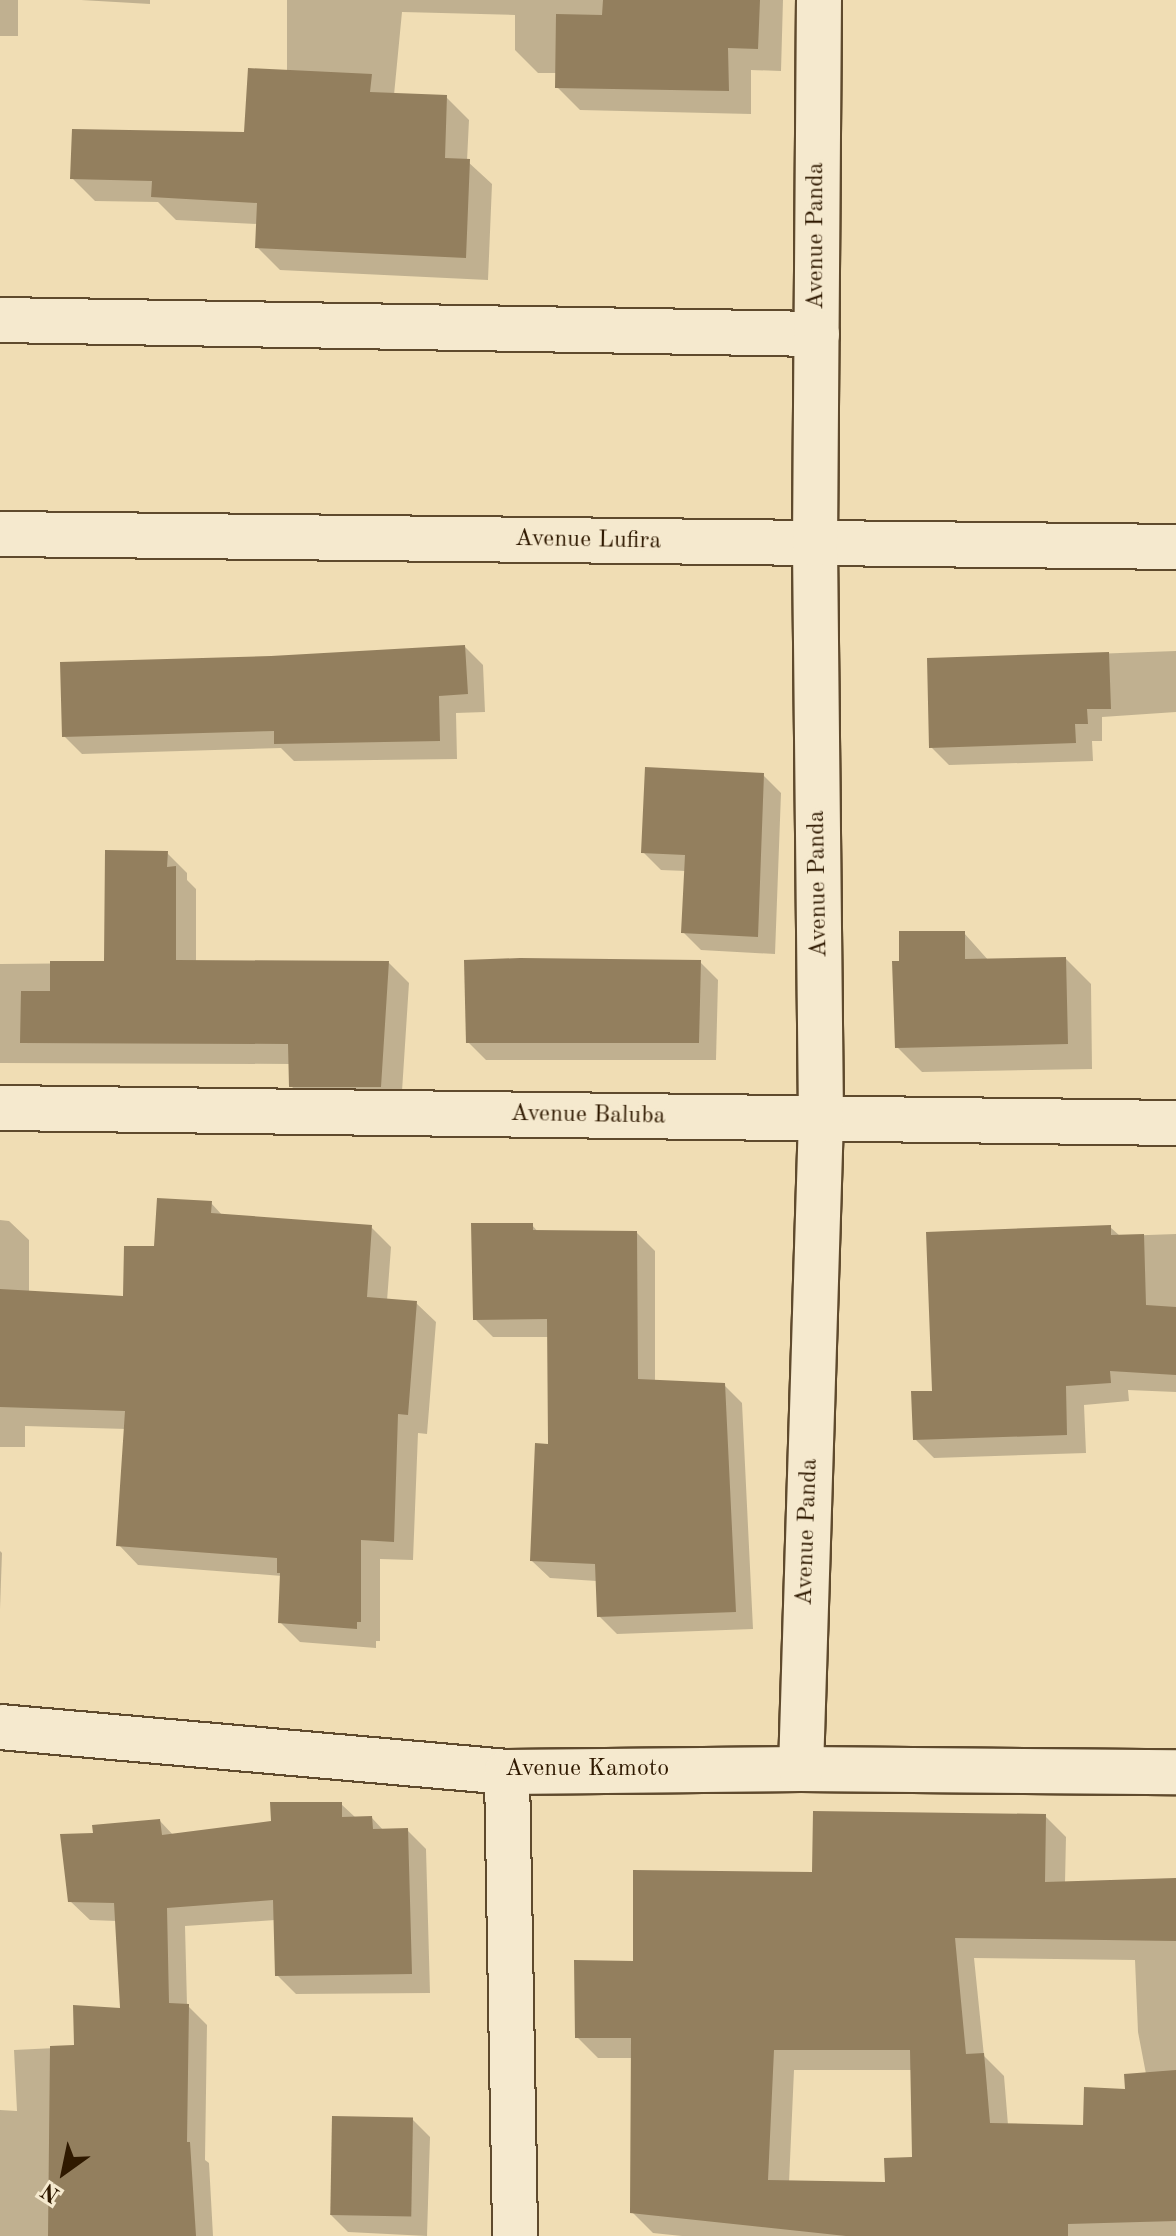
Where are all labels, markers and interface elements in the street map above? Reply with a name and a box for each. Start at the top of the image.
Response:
street label: Avenue Panda [803,162,831,310]
street label: Avenue Lufira [515,525,661,557]
street label: Avenue Panda [803,810,835,958]
street label: Avenue Baluba [510,1100,666,1132]
street label: Avenue Panda [791,1458,825,1606]
street label: Avenue Kamoto [505,1756,669,1784]
north arrow [24,2132,104,2212]
text: N [38,2178,64,2206]

